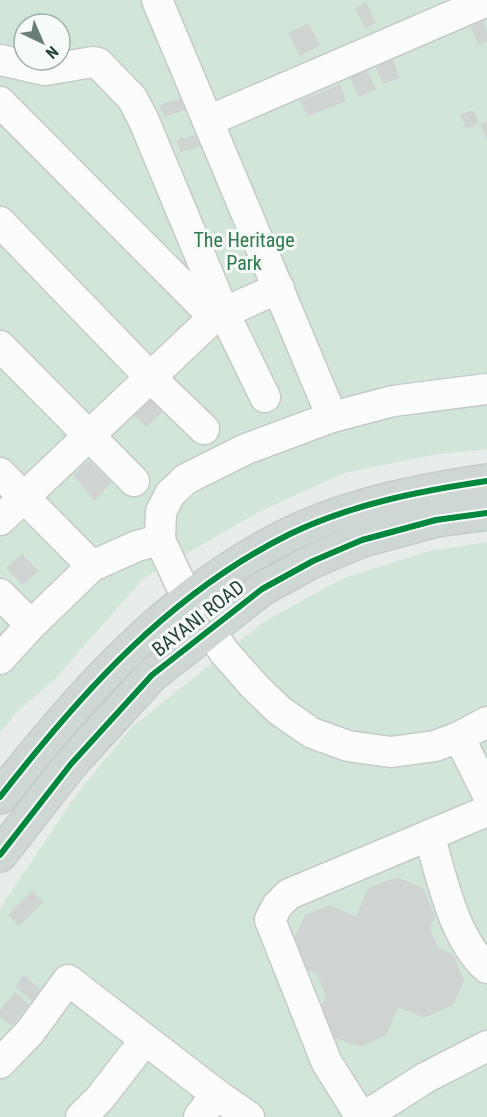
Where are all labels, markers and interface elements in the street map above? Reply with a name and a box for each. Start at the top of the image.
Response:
north arrow [12,12,72,72]
text: N [42,42,62,63]
park label: The Heritage Park [193,228,295,275]
street label: BAYANI ROAD [147,575,249,661]

